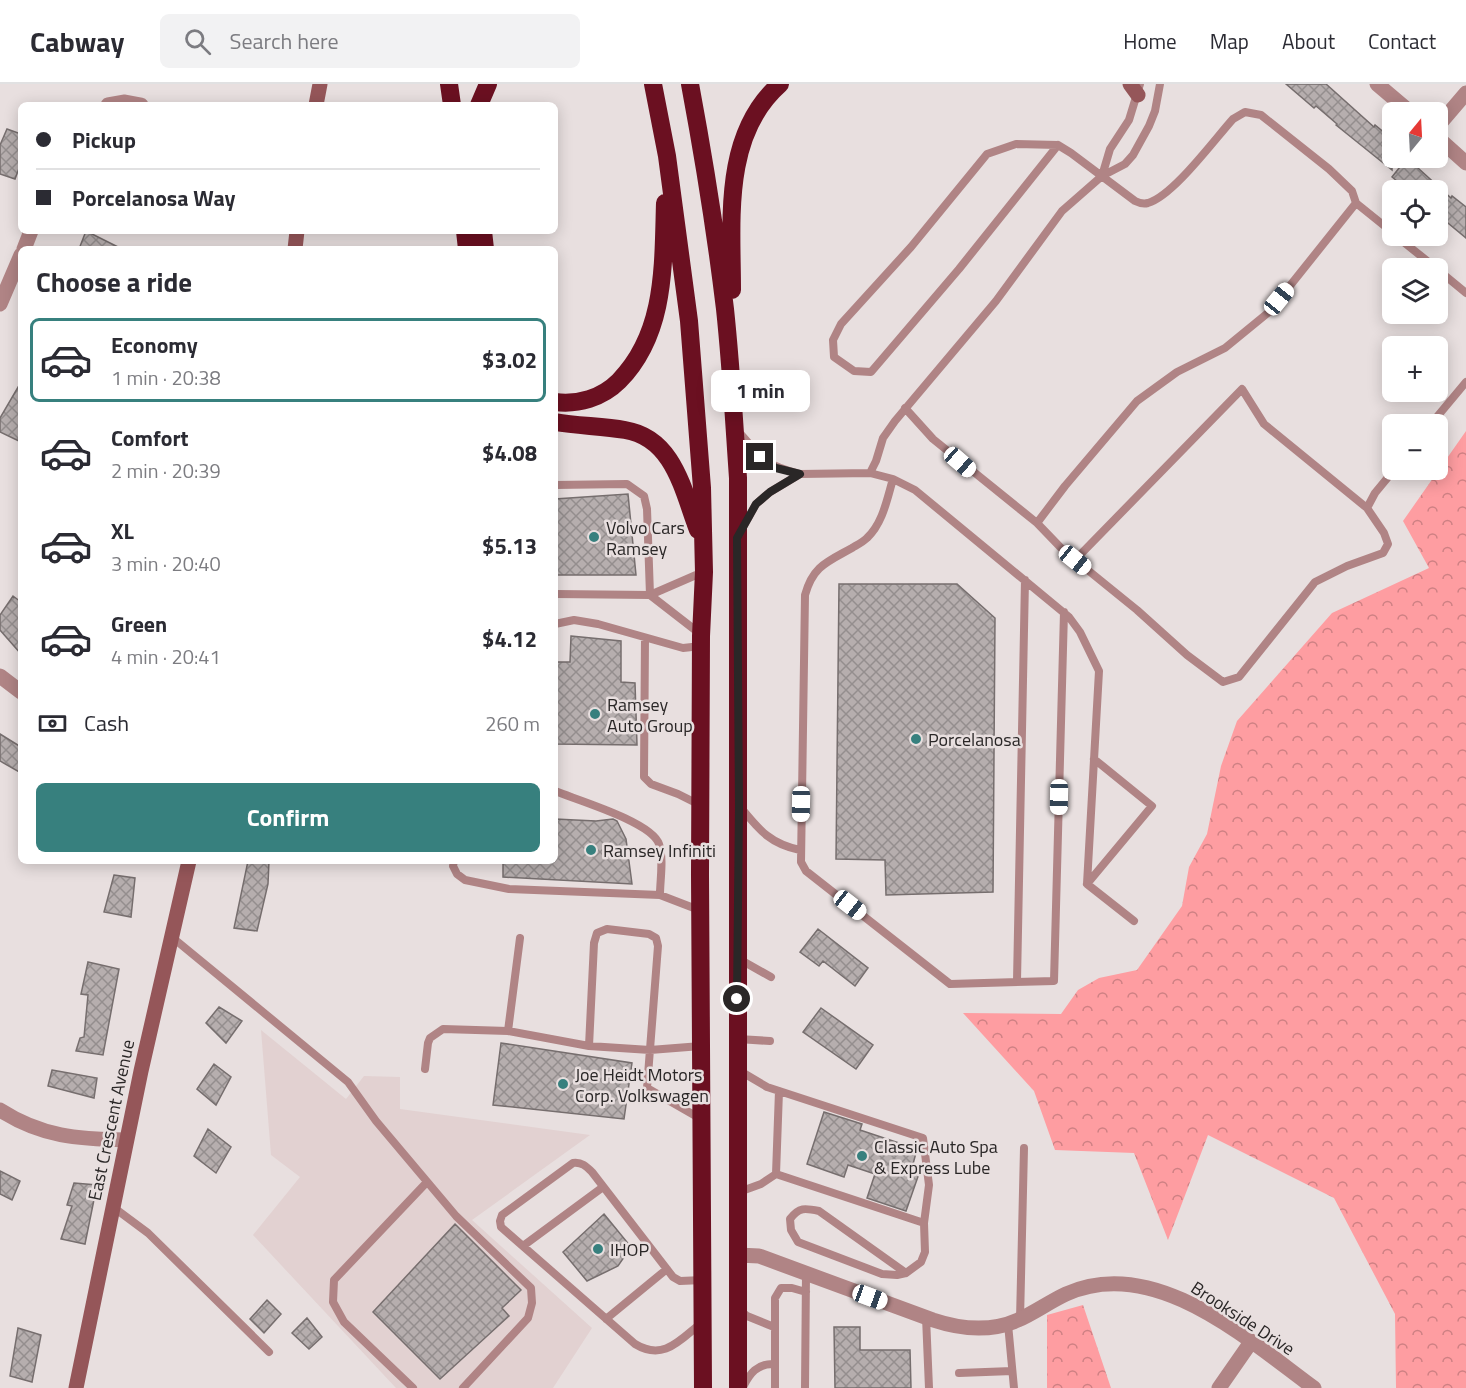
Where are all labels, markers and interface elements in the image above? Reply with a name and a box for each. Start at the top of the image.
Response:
search box [160,14,580,68]
text: Cabway [30,20,124,63]
text: Search here [229,24,339,58]
icon: search [181,25,214,58]
text: Home [1123,25,1177,57]
text: Map [1210,25,1249,57]
text: About [1282,25,1335,57]
text: Contact [1368,25,1436,57]
north arrow [1382,102,1448,168]
map controls [1382,102,1448,480]
text: Pickup [72,123,136,157]
button: locate [1382,180,1448,246]
text: Porcelanosa Way [72,181,236,215]
button: layers [1382,258,1448,324]
text: Choose a ride [36,261,192,302]
car [1261,279,1297,319]
text: Economy [111,328,198,362]
icon: car [39,333,93,387]
button: + [1382,336,1448,402]
text: $3.02 [482,343,537,377]
text: 1 min · 20:38 [111,362,221,393]
callout: 1 min [710,370,810,412]
text: 1 min [736,375,785,406]
button: − [1382,414,1448,480]
text: Comfort [111,421,189,455]
icon: car [39,426,93,480]
text: $4.08 [482,436,537,470]
route end [746,443,773,470]
car [941,443,979,481]
text: 2 min · 20:39 [111,455,221,486]
text: XL [111,514,134,548]
place label: Volvo Cars Ramsey [606,514,685,562]
icon: car [39,519,93,573]
text: $5.13 [482,529,537,563]
marker: Volvo Cars Ramsey [587,530,601,544]
car [1055,542,1095,578]
text: 3 min · 20:40 [111,548,221,579]
text: Green [111,607,167,641]
icon: car [39,612,93,666]
text: $4.12 [482,622,537,656]
text: 4 min · 20:41 [111,641,221,672]
place label: Ramsey Auto Group [607,691,693,739]
text: Cash [84,706,129,740]
icon: cash [36,707,69,740]
marker: Ramsey Auto Group [588,707,602,721]
text: 260 m [485,708,540,739]
place label: Porcelanosa [928,726,1021,753]
marker: Porcelanosa [909,732,923,746]
car [1050,779,1068,815]
button: Confirm [36,783,540,852]
car [792,786,810,822]
place label: Ramsey Infiniti [603,837,716,864]
marker: Ramsey Infiniti [584,843,598,857]
car [830,887,870,923]
route start [723,985,750,1012]
street label: East Crescent Avenue [81,1037,141,1203]
place label: Joe Heidt Motors Corp. Volkswagen [575,1061,709,1109]
marker: Joe Heidt Motors Corp. Volkswagen [556,1077,570,1091]
place label: Classic Auto Spa & Express Lube [874,1133,998,1181]
marker: Classic Auto Spa & Express Lube [855,1149,869,1163]
place label: IHOP [610,1236,649,1263]
marker: IHOP [591,1242,605,1256]
street label: Brookside Drive [1186,1274,1300,1362]
car [850,1282,890,1312]

